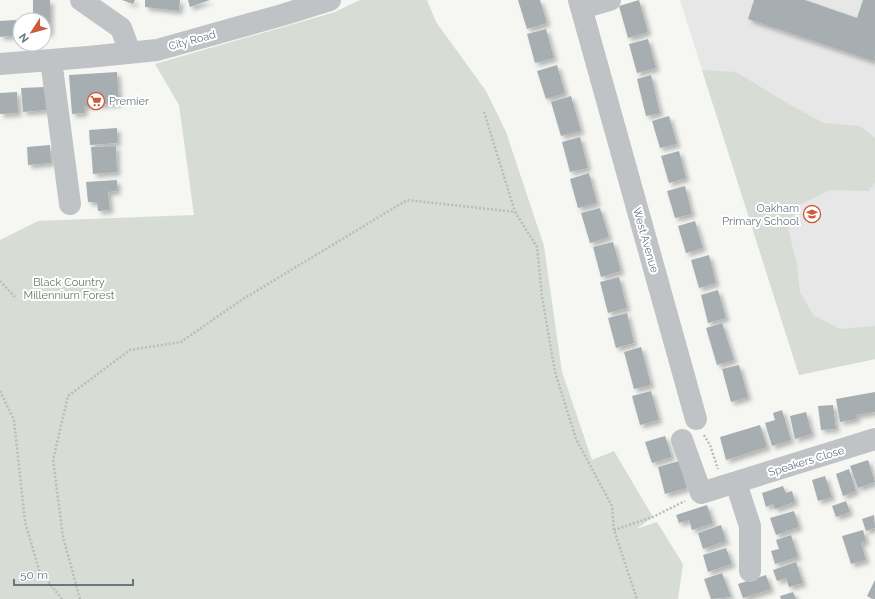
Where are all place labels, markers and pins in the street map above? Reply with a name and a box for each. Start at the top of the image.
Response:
supermarket icon: Premier [86,91,106,111]
place label: Premier [109,95,149,108]
place label: Oakham Primary School [722,202,799,228]
school or university icon: Oakham Primary School [802,204,822,224]

